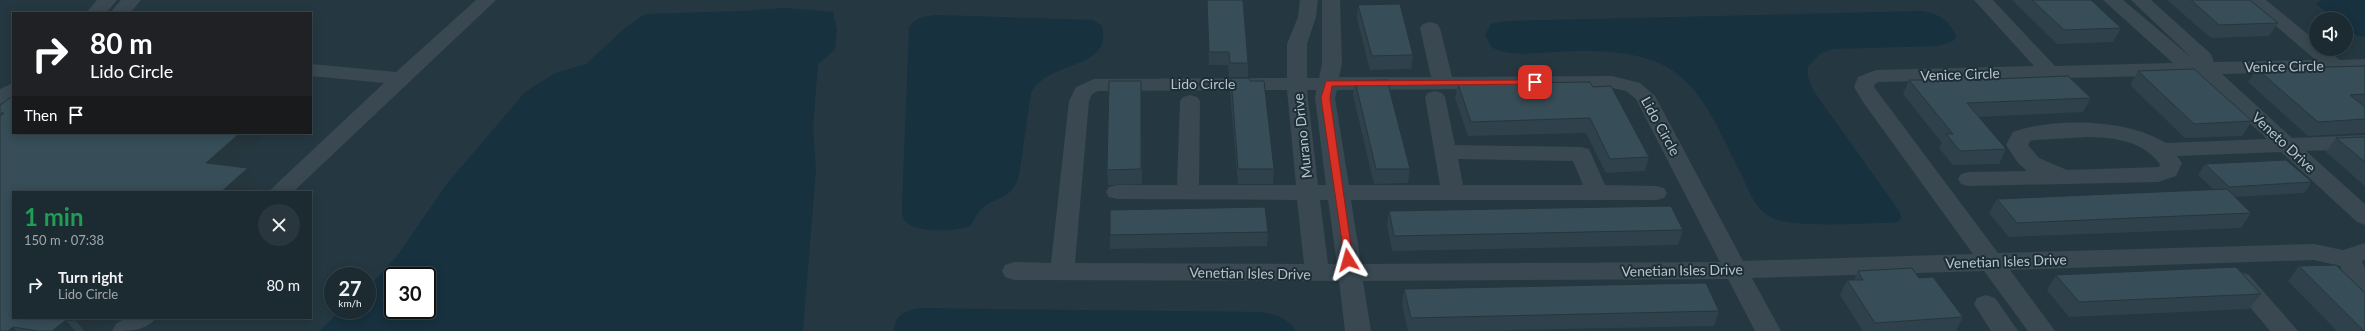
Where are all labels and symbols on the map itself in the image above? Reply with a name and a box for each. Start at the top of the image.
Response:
street label: Venice Circle [2244,57,2324,75]
street label: Venice Circle [1920,64,2000,84]
pin [1518,65,1552,99]
street label: Lido Circle [1171,75,1235,92]
street label: Murano Drive [1289,93,1315,179]
street label: Lido Circle [1638,94,1684,158]
street label: Veneto Drive [2249,108,2319,176]
position arrow [1327,239,1369,281]
street label: Venetian Isles Drive [1945,250,2067,272]
street label: Venetian Isles Drive [1621,260,1743,280]
street label: Venetian Isles Drive [1189,263,1311,283]
speed limit sign: 30 [384,267,436,319]

